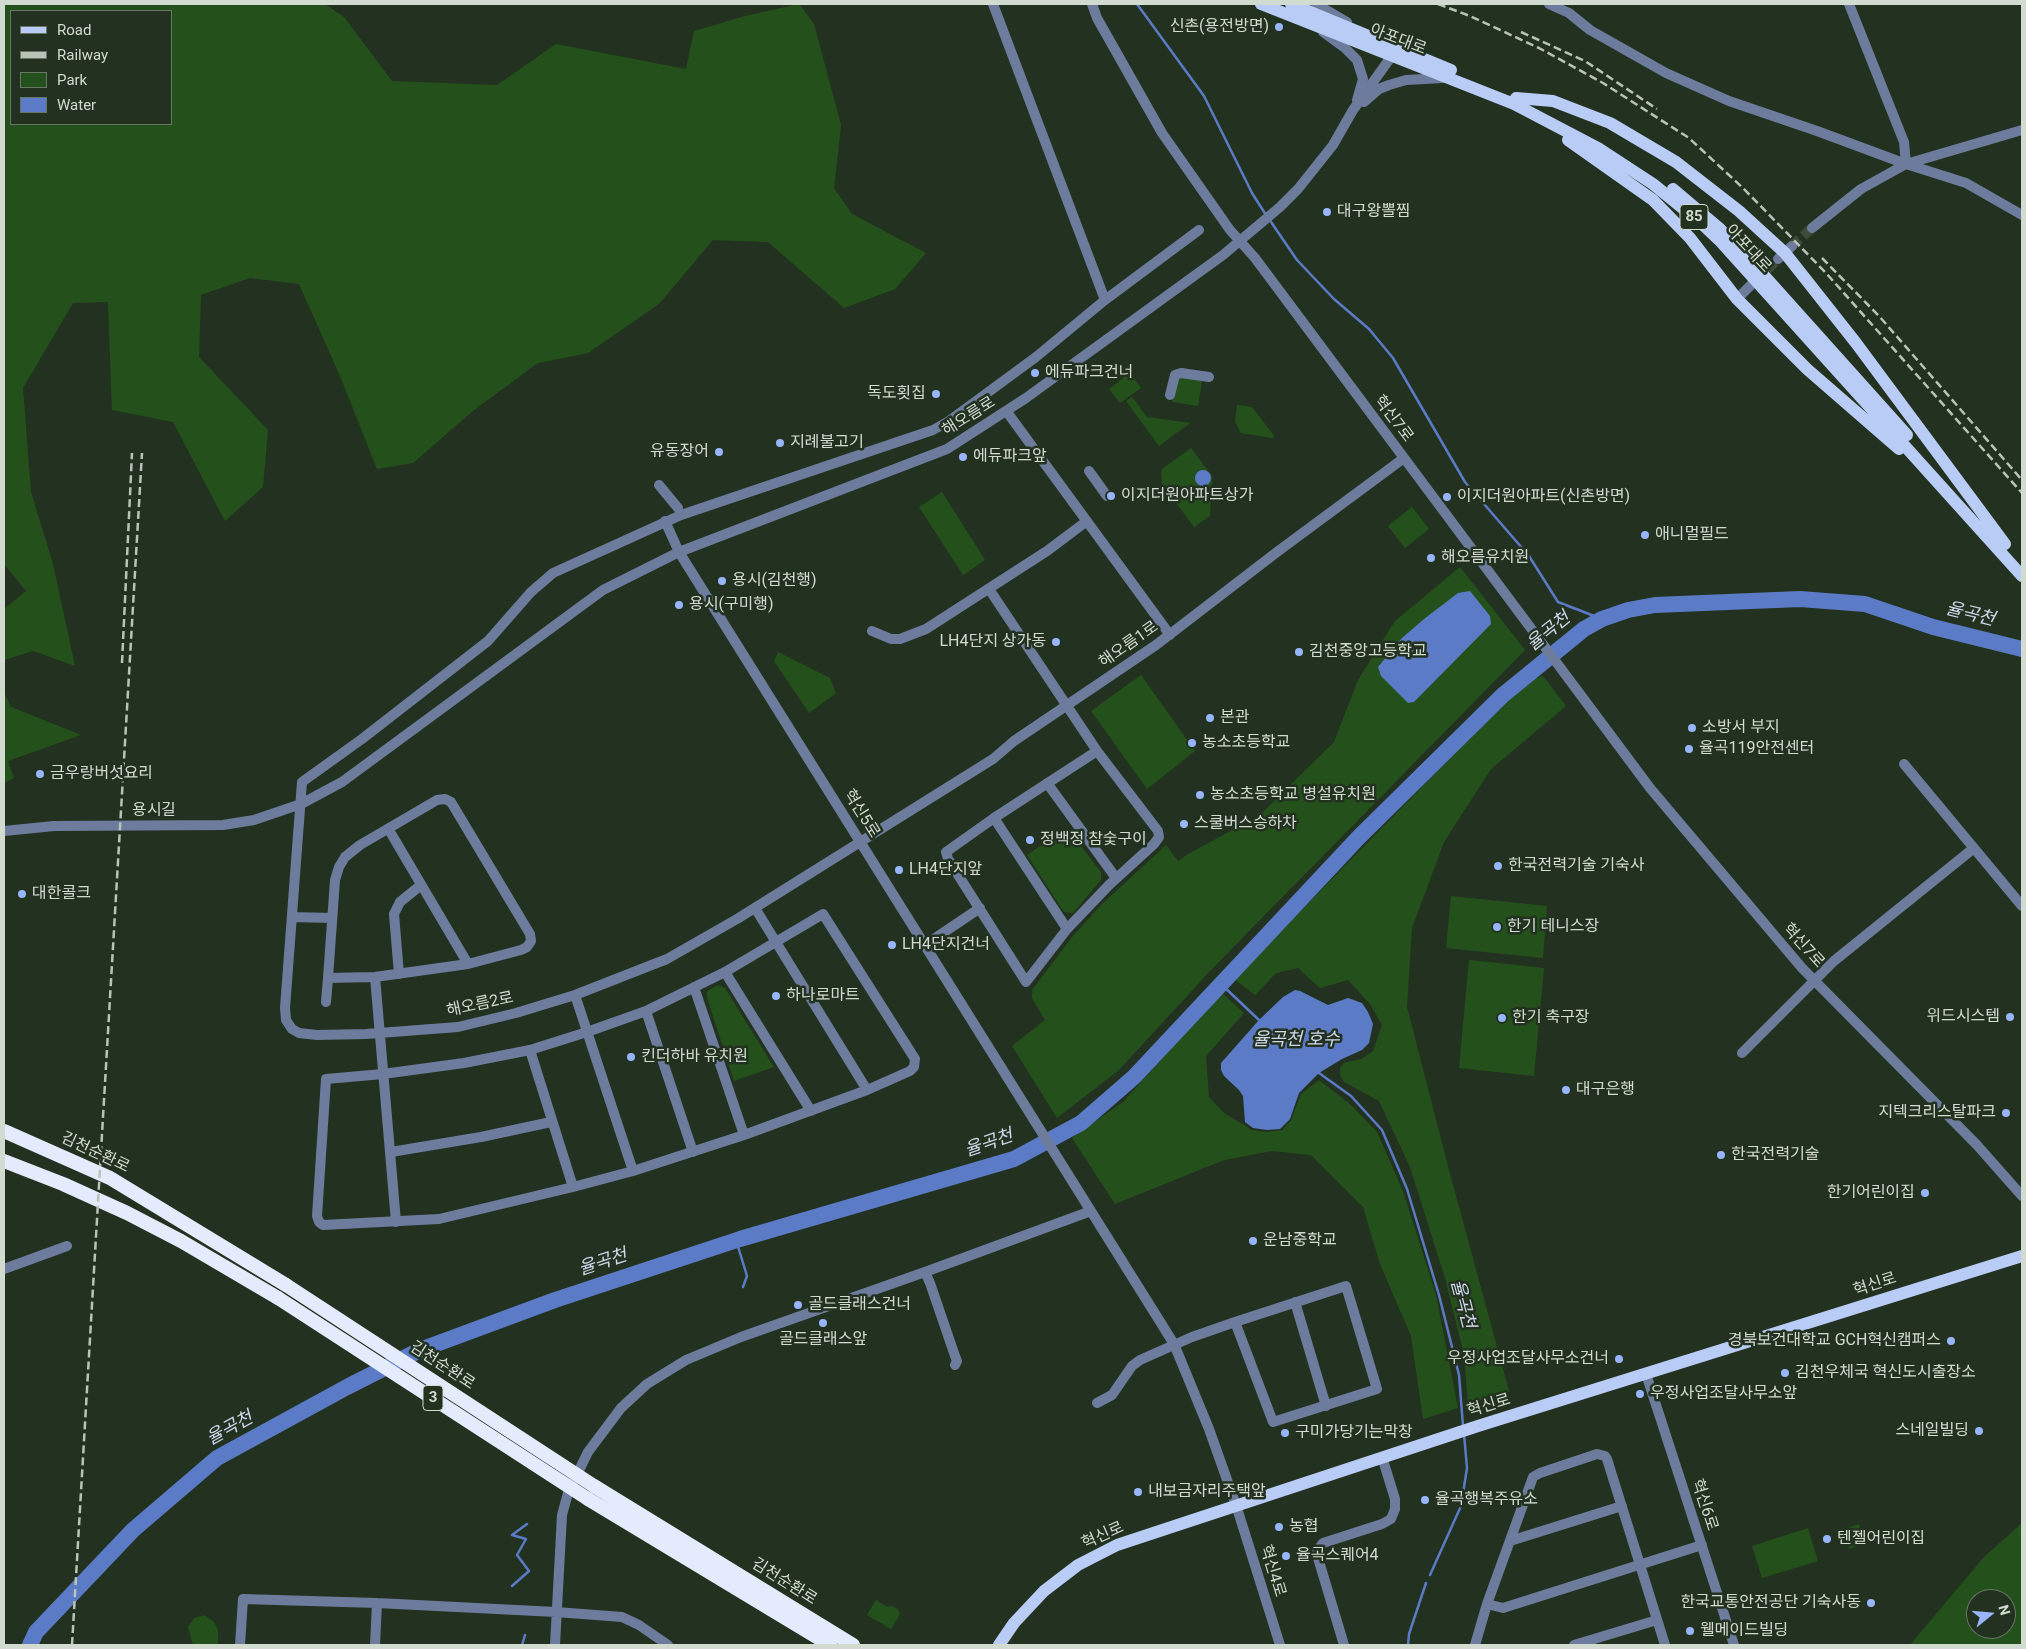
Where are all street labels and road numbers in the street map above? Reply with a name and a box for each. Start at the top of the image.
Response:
street label: 아포대로 [1367,20,1429,60]
road number: 85 [1680,204,1708,230]
street label: 아포대로 [1721,221,1775,277]
street label: 혁신7로 [1369,392,1417,446]
street label: 해오름로 [939,393,999,441]
street label: 해오름1로 [1096,618,1162,672]
street label: 혁신5로 [839,786,883,842]
street label: 용시길 [132,801,176,821]
street label: 혁신7로 [1778,920,1828,972]
street label: 해오름2로 [445,989,515,1021]
street label: 김천순환로 [58,1129,132,1177]
street label: 혁신로 [1851,1269,1899,1301]
street label: 김천순환로 [406,1338,478,1394]
road number: 3 [423,1386,443,1410]
street label: 혁신로 [1465,1390,1513,1422]
street label: 혁신6로 [1687,1477,1721,1533]
street label: 혁신로 [1079,1518,1127,1554]
street label: 혁신4로 [1255,1543,1289,1599]
street label: 김천순환로 [748,1554,820,1610]

